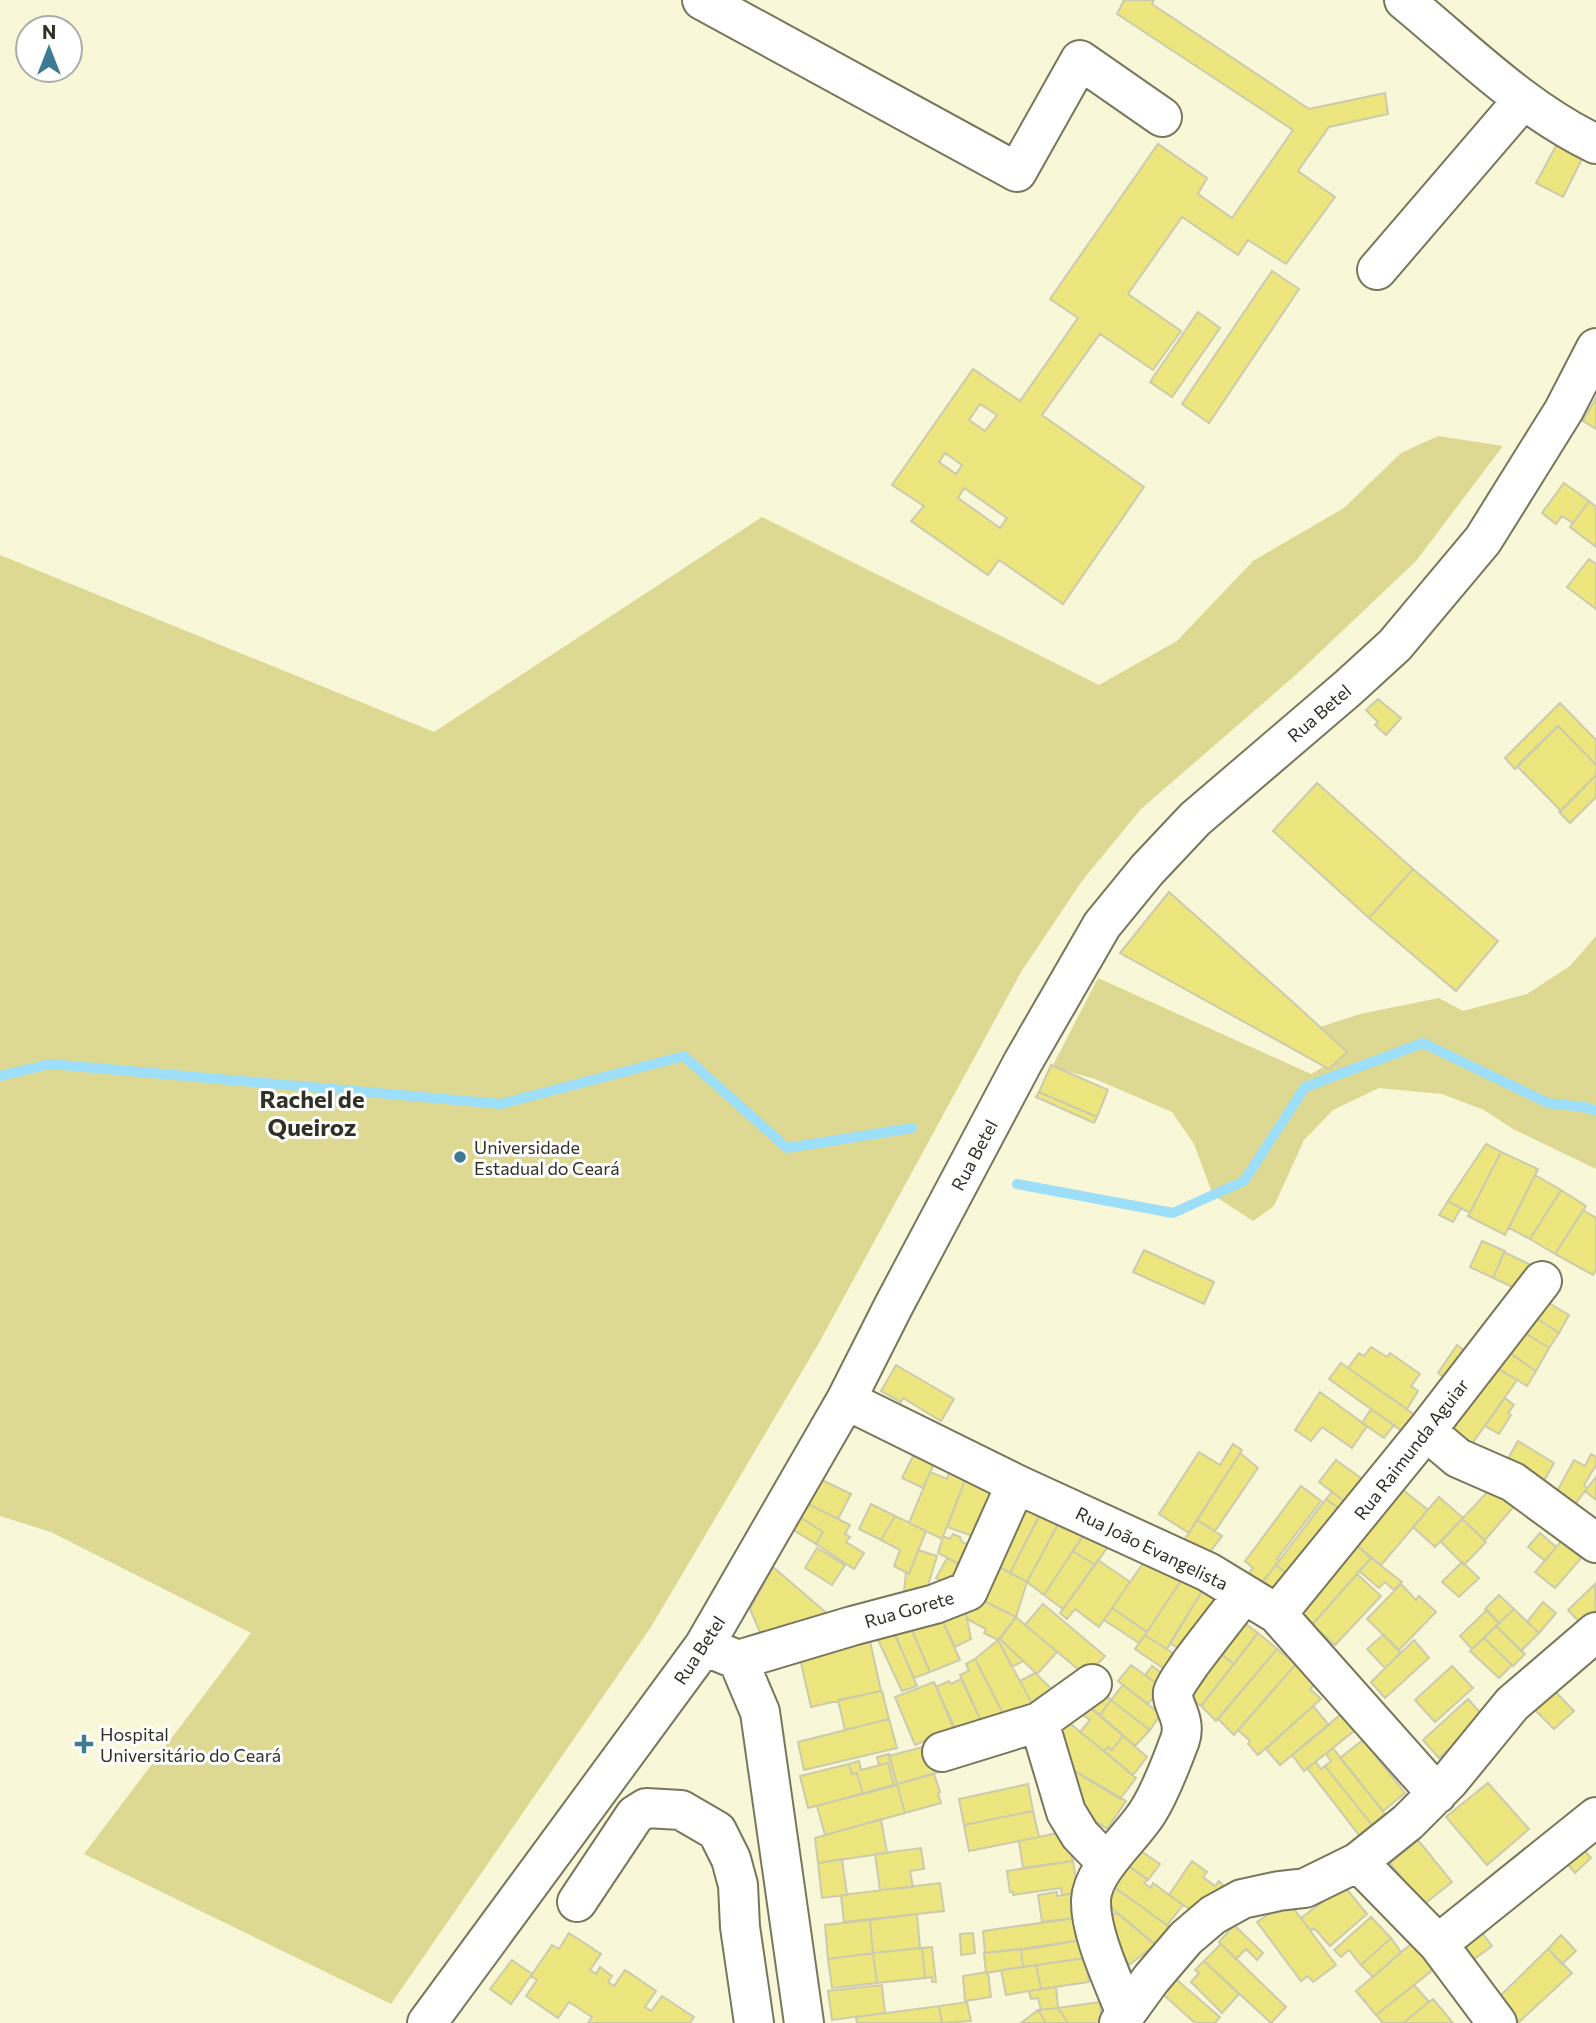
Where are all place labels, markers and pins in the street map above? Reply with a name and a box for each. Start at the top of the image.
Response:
place label: Universidade Estadual do Ceará [474,1136,620,1179]
marker: Universidade Estadual do Ceará [452,1149,468,1165]
place label: Hospital Universitário do Ceará [100,1723,281,1766]
marker: Hospital Universitário do Ceará [74,1734,94,1754]

